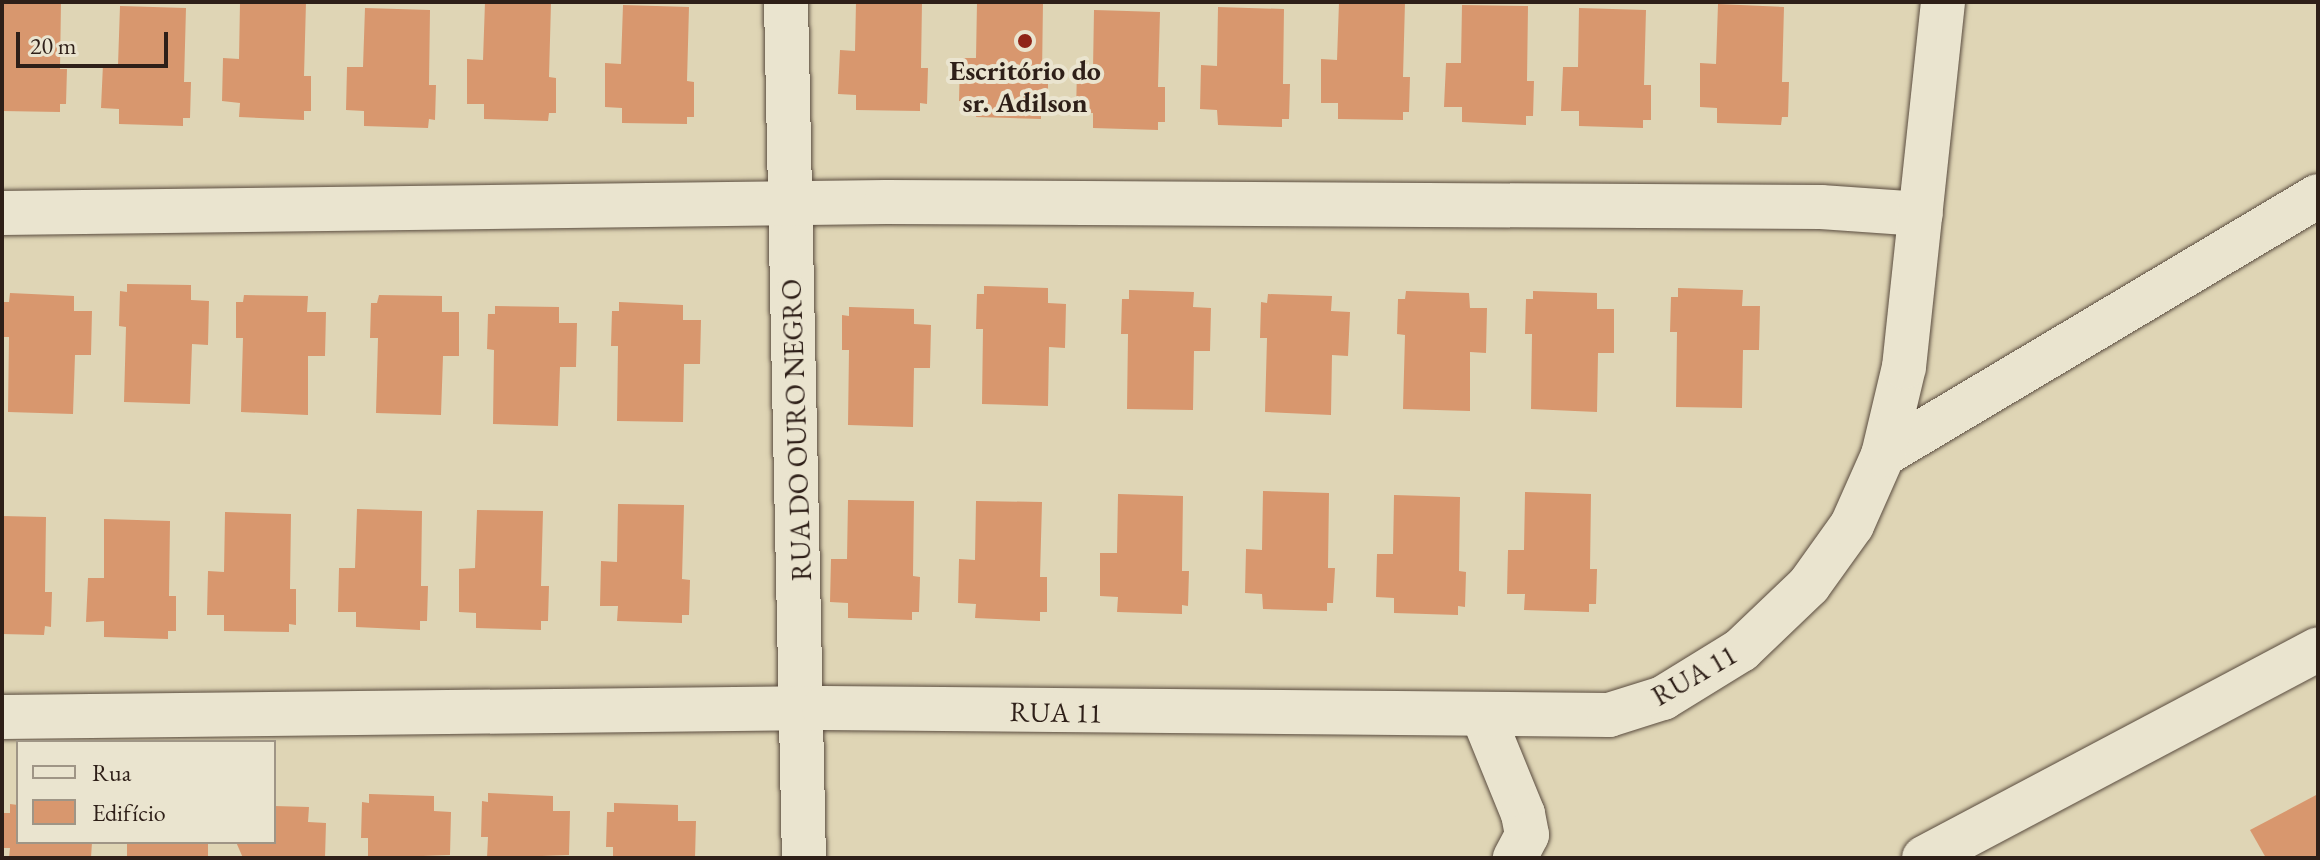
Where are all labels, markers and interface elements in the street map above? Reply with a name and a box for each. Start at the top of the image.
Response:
scale bar [20,16,172,66]
text: 20 m [30,30,77,61]
marker: Escritório do sr. Adilson [1016,32,1034,50]
place label: Escritório do sr. Adilson [949,53,1101,119]
street label: RUA DO OURO NEGRO [774,278,818,582]
street label: RUA 11 [1646,637,1742,713]
street label: RUA 11 [1009,694,1103,730]
legend [16,740,276,844]
text: Rua [92,757,131,788]
text: Edifício [92,797,166,828]

